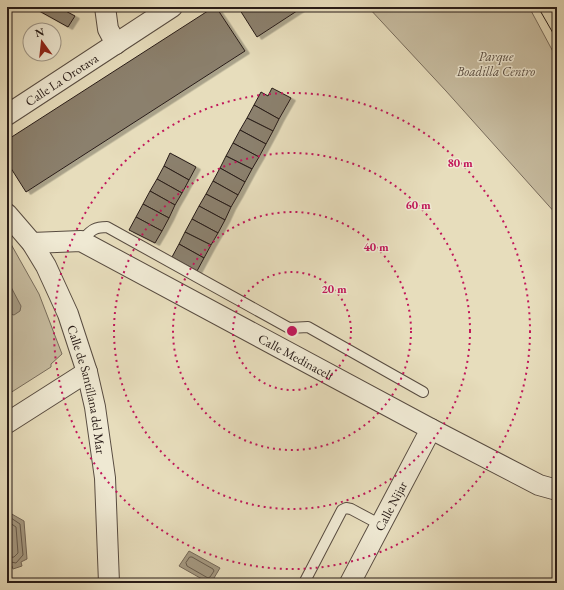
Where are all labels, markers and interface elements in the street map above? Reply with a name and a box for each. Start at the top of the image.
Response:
north arrow [22,22,62,62]
text: N [33,24,46,40]
park label: Parque Boadilla Centro [456,48,535,80]
street label: Calle La Orotava [22,49,102,110]
text: 80 m [447,155,473,171]
text: 60 m [405,197,431,213]
text: 40 m [363,239,389,255]
text: 20 m [321,281,347,297]
street label: Calle de Santillana del Mar [64,323,110,456]
centre of rings [285,324,299,338]
street label: Calle Medinaceli [255,329,337,384]
street label: Calle Nijar [370,477,411,534]

